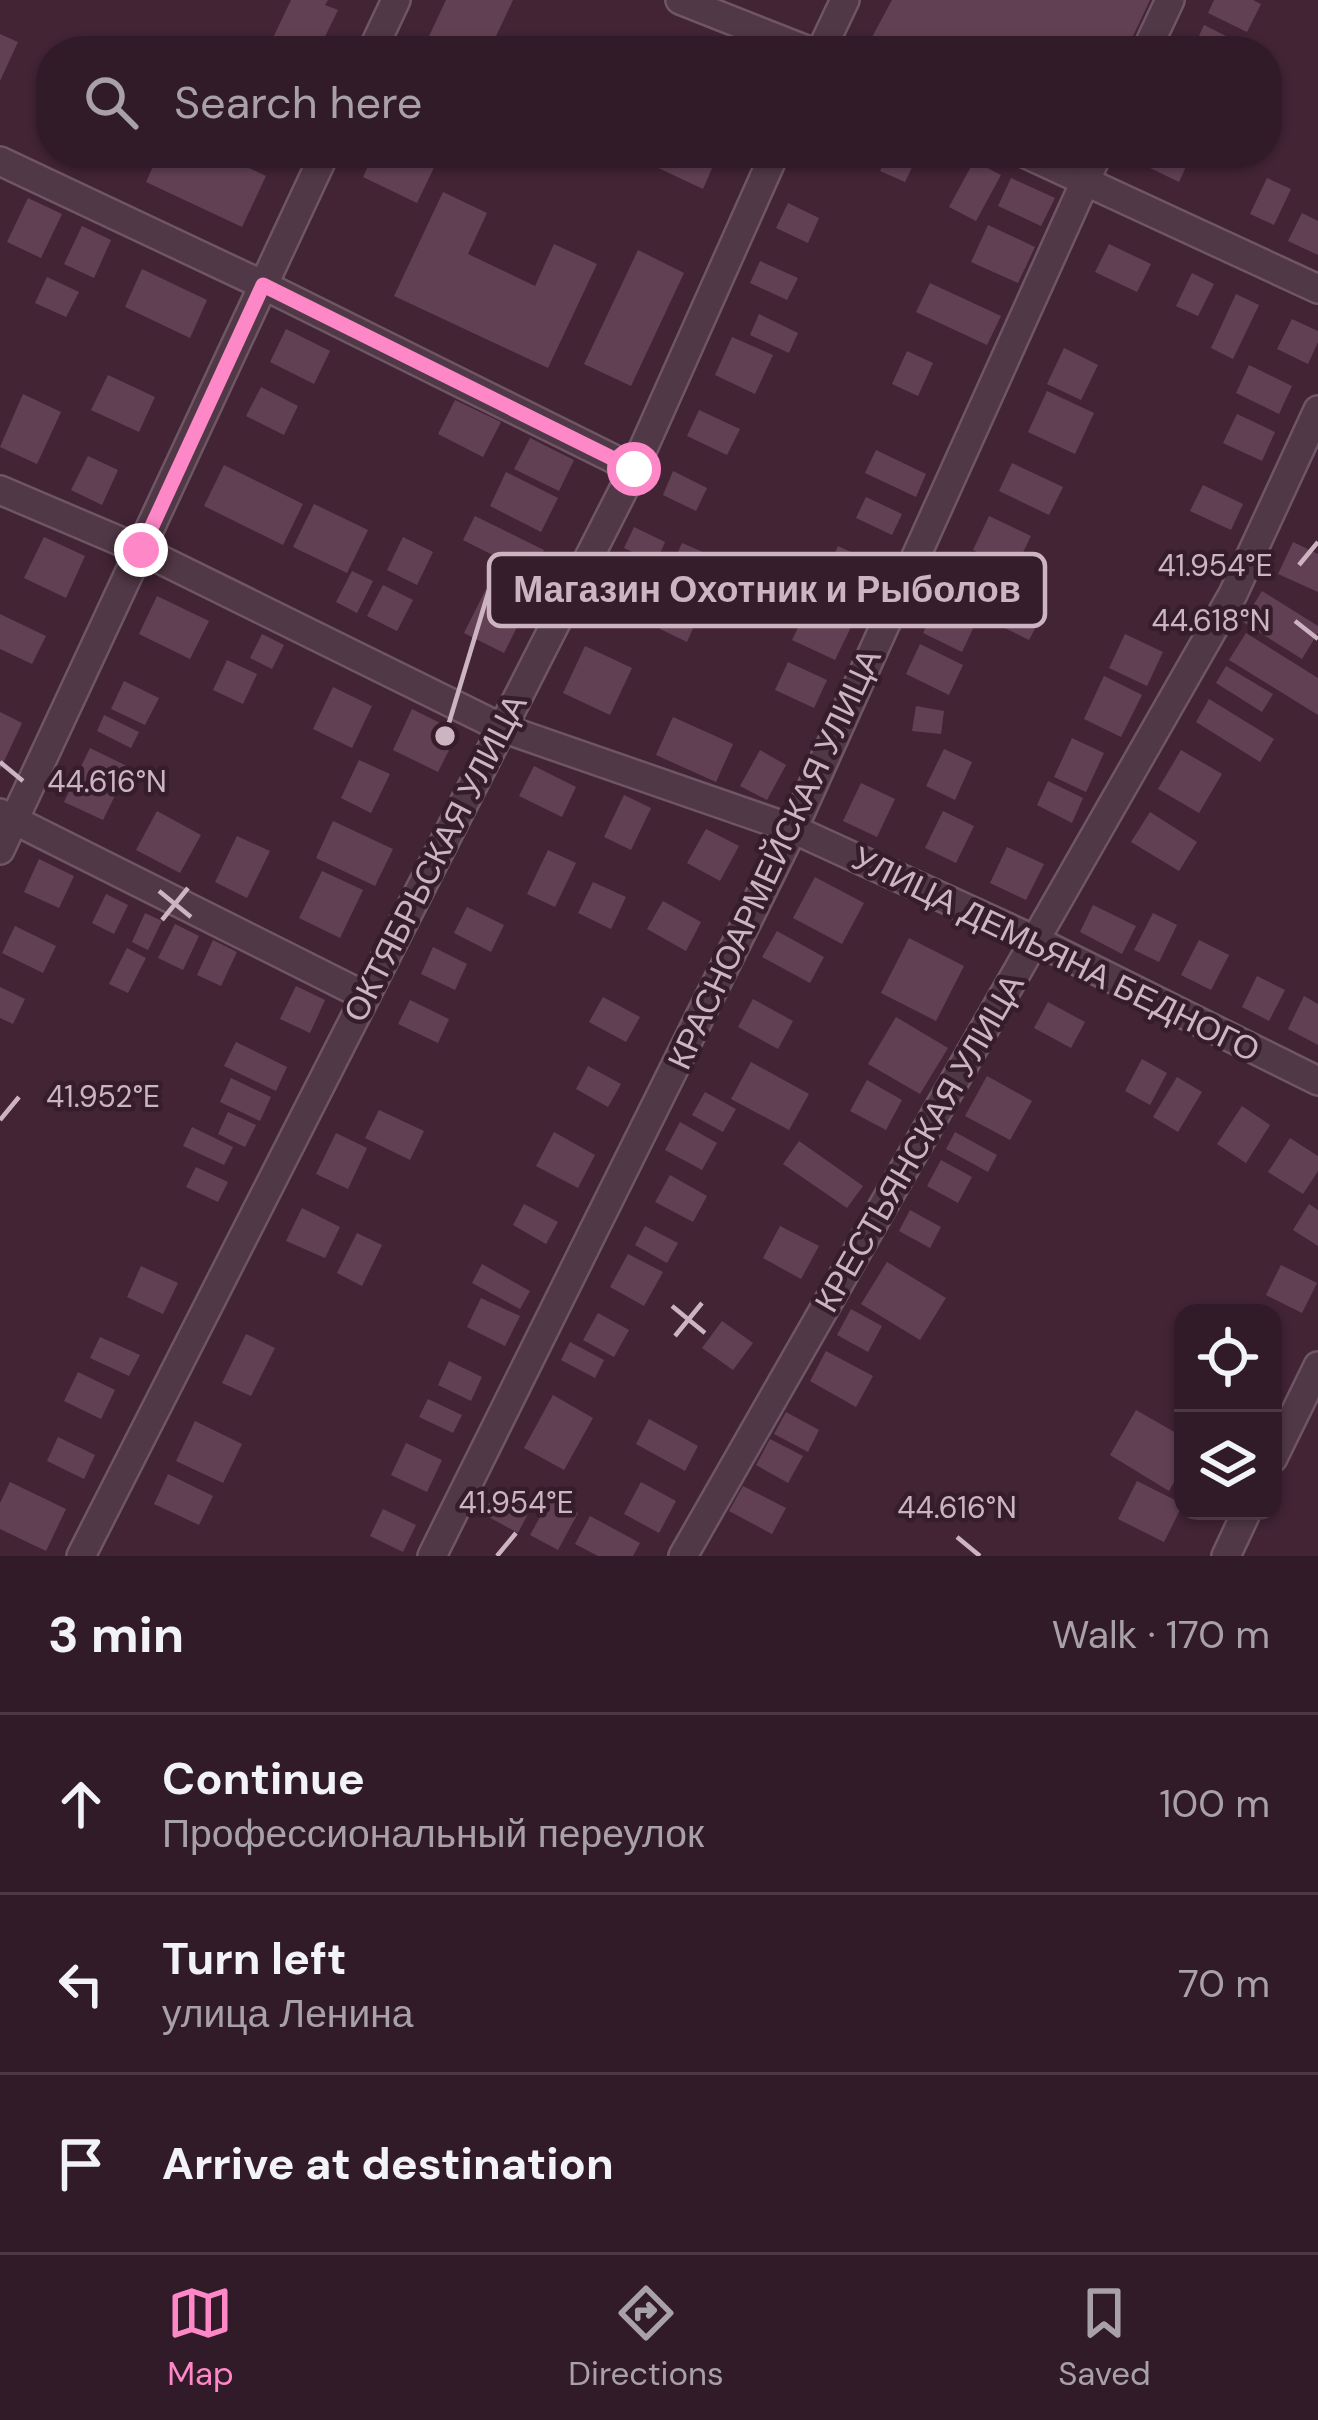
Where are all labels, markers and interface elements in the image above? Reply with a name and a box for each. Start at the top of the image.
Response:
search box [36,36,1282,168]
icon: search [78,69,144,135]
text: Search here [174,73,422,132]
route start [607,442,661,496]
route end [114,523,168,577]
text: 41.954°E [1157,546,1273,585]
callout: Магазин Охотник и Рыболов [489,554,1045,626]
text: Магазин Охотник и Рыболов [513,566,1021,613]
text: 44.618°N [1152,601,1270,640]
street label: КРАСНОАРМЕЙСКАЯ УЛИЦА [657,642,891,1076]
street label: ОКТЯБРЬСКАЯ УЛИЦА [334,687,536,1029]
text: 44.616°N [47,762,167,801]
street label: УЛИЦА ДЕМЬЯНА БЕДНОГО [845,836,1267,1072]
street label: КРЕСТЬЯНСКАЯ УЛИЦА [805,966,1033,1320]
text: 41.952°E [46,1077,160,1116]
map controls [1174,1304,1282,1520]
button: locate [1174,1304,1282,1412]
button: layers [1174,1412,1282,1520]
text: 41.954°E [458,1483,574,1522]
text: 44.616°N [897,1488,1017,1527]
text: 3 min [48,1601,184,1668]
text: Walk · 170 m [1052,1609,1270,1660]
text: Continue [162,1749,365,1808]
icon: ahead [48,1771,114,1837]
text: 100 m [1159,1778,1270,1829]
text: Профессиональный переулок [162,1808,704,1859]
text: Turn left [162,1929,346,1988]
icon: left [48,1951,114,2017]
text: 70 m [1178,1958,1270,2009]
text: улица Ленина [162,1988,413,2039]
icon: arrive [48,2131,114,2197]
text: Arrive at destination [162,2134,614,2193]
tab: Map [167,2280,234,2395]
tab: Directions [568,2280,724,2395]
tab: Saved [1058,2280,1151,2395]

